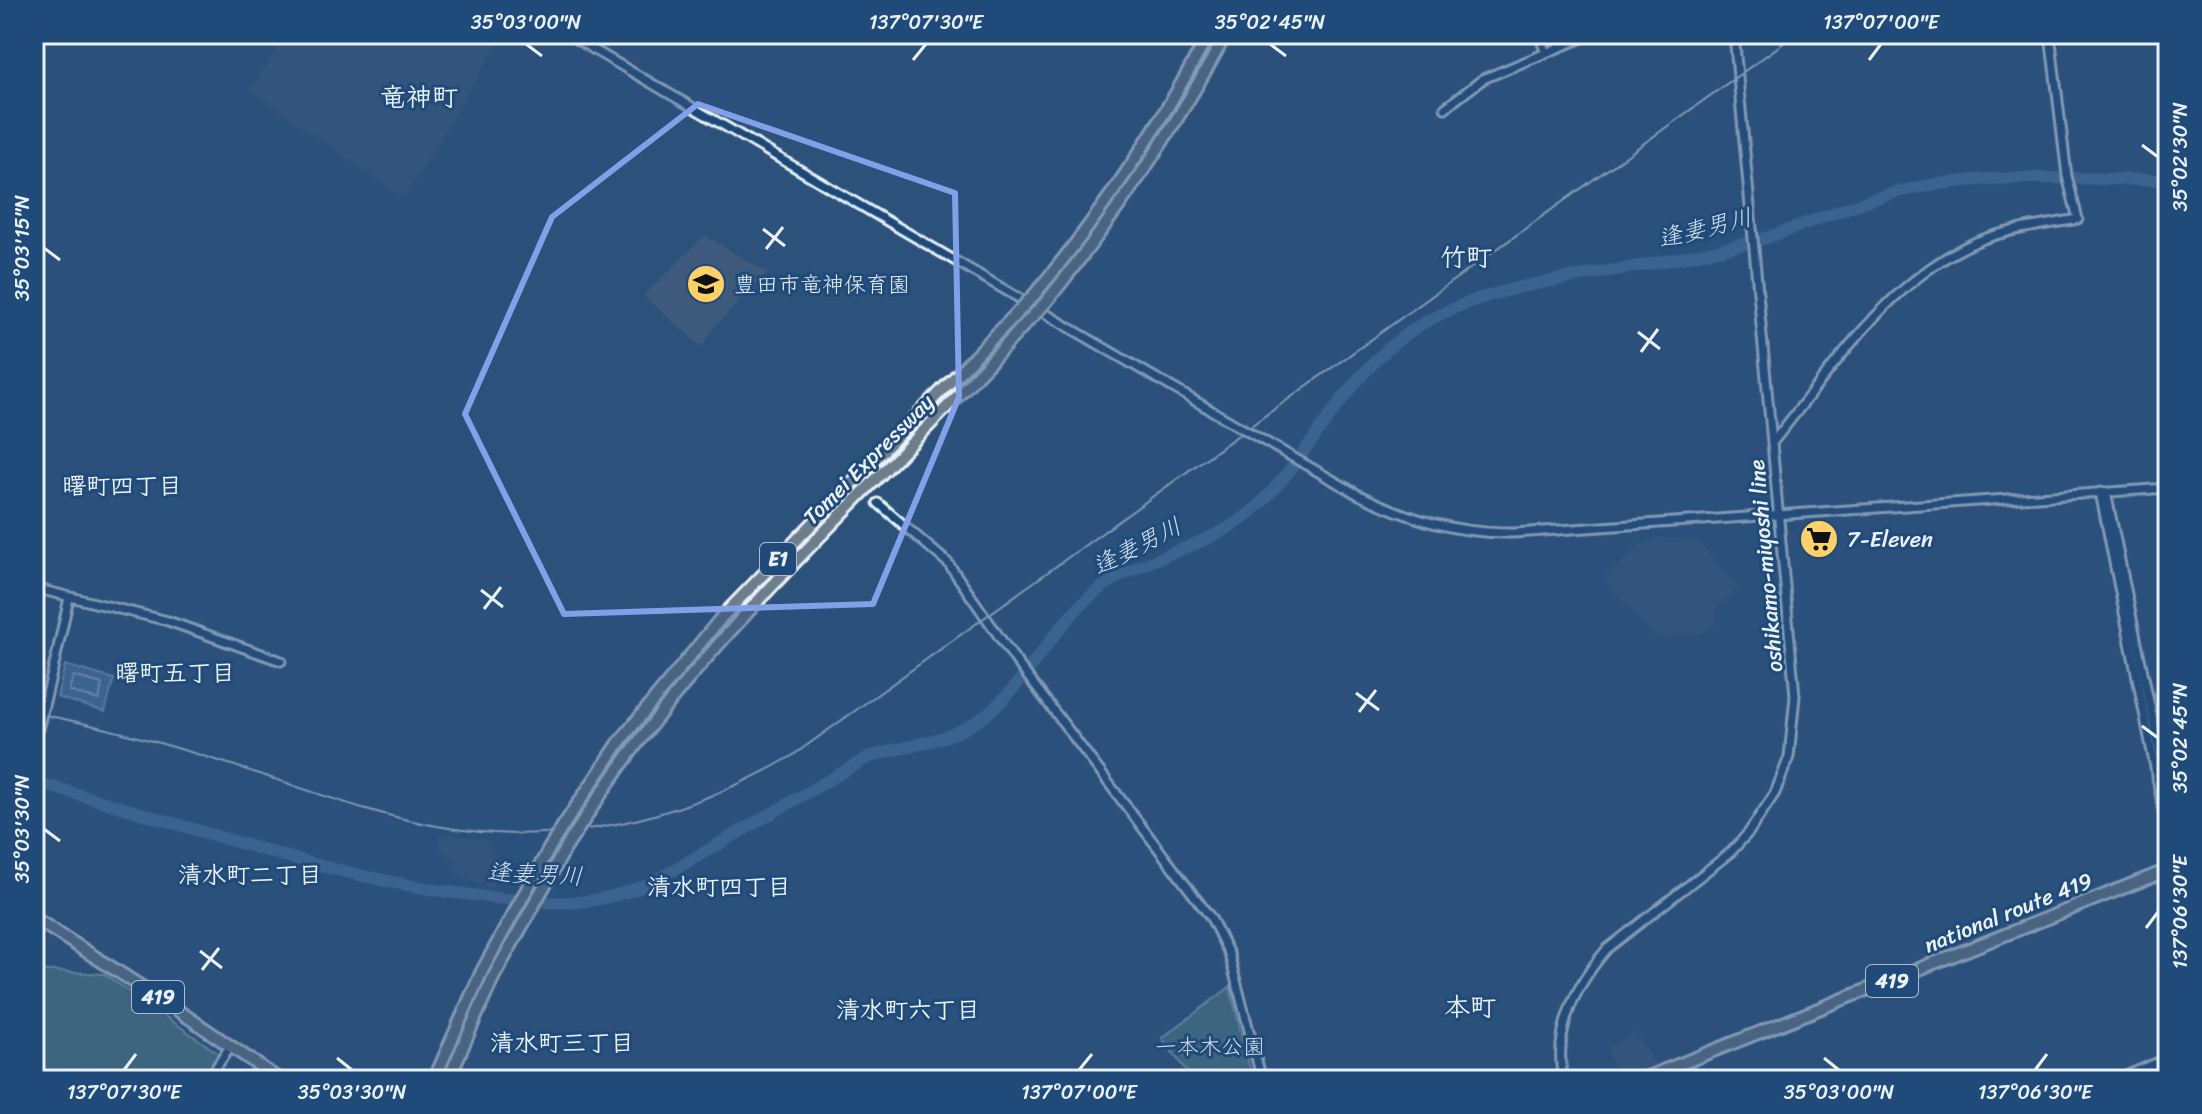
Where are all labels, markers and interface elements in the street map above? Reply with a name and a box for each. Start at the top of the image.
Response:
text: 35°03'00"N [471,5,581,40]
text: 137°07'30"E [869,5,985,40]
text: 35°02'45"N [1215,5,1325,40]
text: 137°07'00"E [1823,5,1941,40]
district label: 竜神町 [380,74,458,120]
text: 35°02'30"N [2163,102,2198,212]
text: 35°03'15"N [5,195,40,301]
water label: 逢妻男川 [1653,196,1757,260]
district label: 竹町 [1440,234,1492,280]
school or university icon: 豊田市竜神保育園 [685,263,727,305]
place label: 豊田市竜神保育園 [734,265,910,304]
street label: Tomei Expressway [793,384,944,535]
street label: oshikamo-miyoshi line [1737,458,1794,674]
district label: 曙町四丁目 [62,465,182,507]
water label: 逢妻男川 [1085,505,1189,587]
supermarket icon: 7-Eleven [1798,518,1840,560]
place label: 7-Eleven [1847,520,1933,559]
road number: E1 [760,543,796,575]
district label: 曙町五丁目 [115,652,235,694]
text: 35°02'45"N [2163,683,2198,793]
text: 35°03'30"N [5,775,40,883]
water label: 逢妻男川 [486,851,584,897]
text: 137°06'30"E [2163,853,2198,969]
district label: 清水町二丁目 [178,854,322,896]
street label: national route 419 [1918,861,2098,964]
district label: 清水町四丁目 [647,866,791,908]
road number: 419 [1866,965,1918,997]
road number: 419 [132,981,184,1013]
district label: 本町 [1444,984,1496,1030]
district label: 清水町六丁目 [836,989,980,1031]
district label: 清水町三丁目 [490,1022,634,1064]
park label: 一本木公園 [1155,1027,1265,1066]
text: 137°07'30"E [67,1075,183,1110]
text: 35°03'30"N [298,1075,406,1110]
text: 137°07'00"E [1021,1075,1139,1110]
text: 35°03'00"N [1784,1075,1894,1110]
text: 137°06'30"E [1978,1075,2094,1110]

